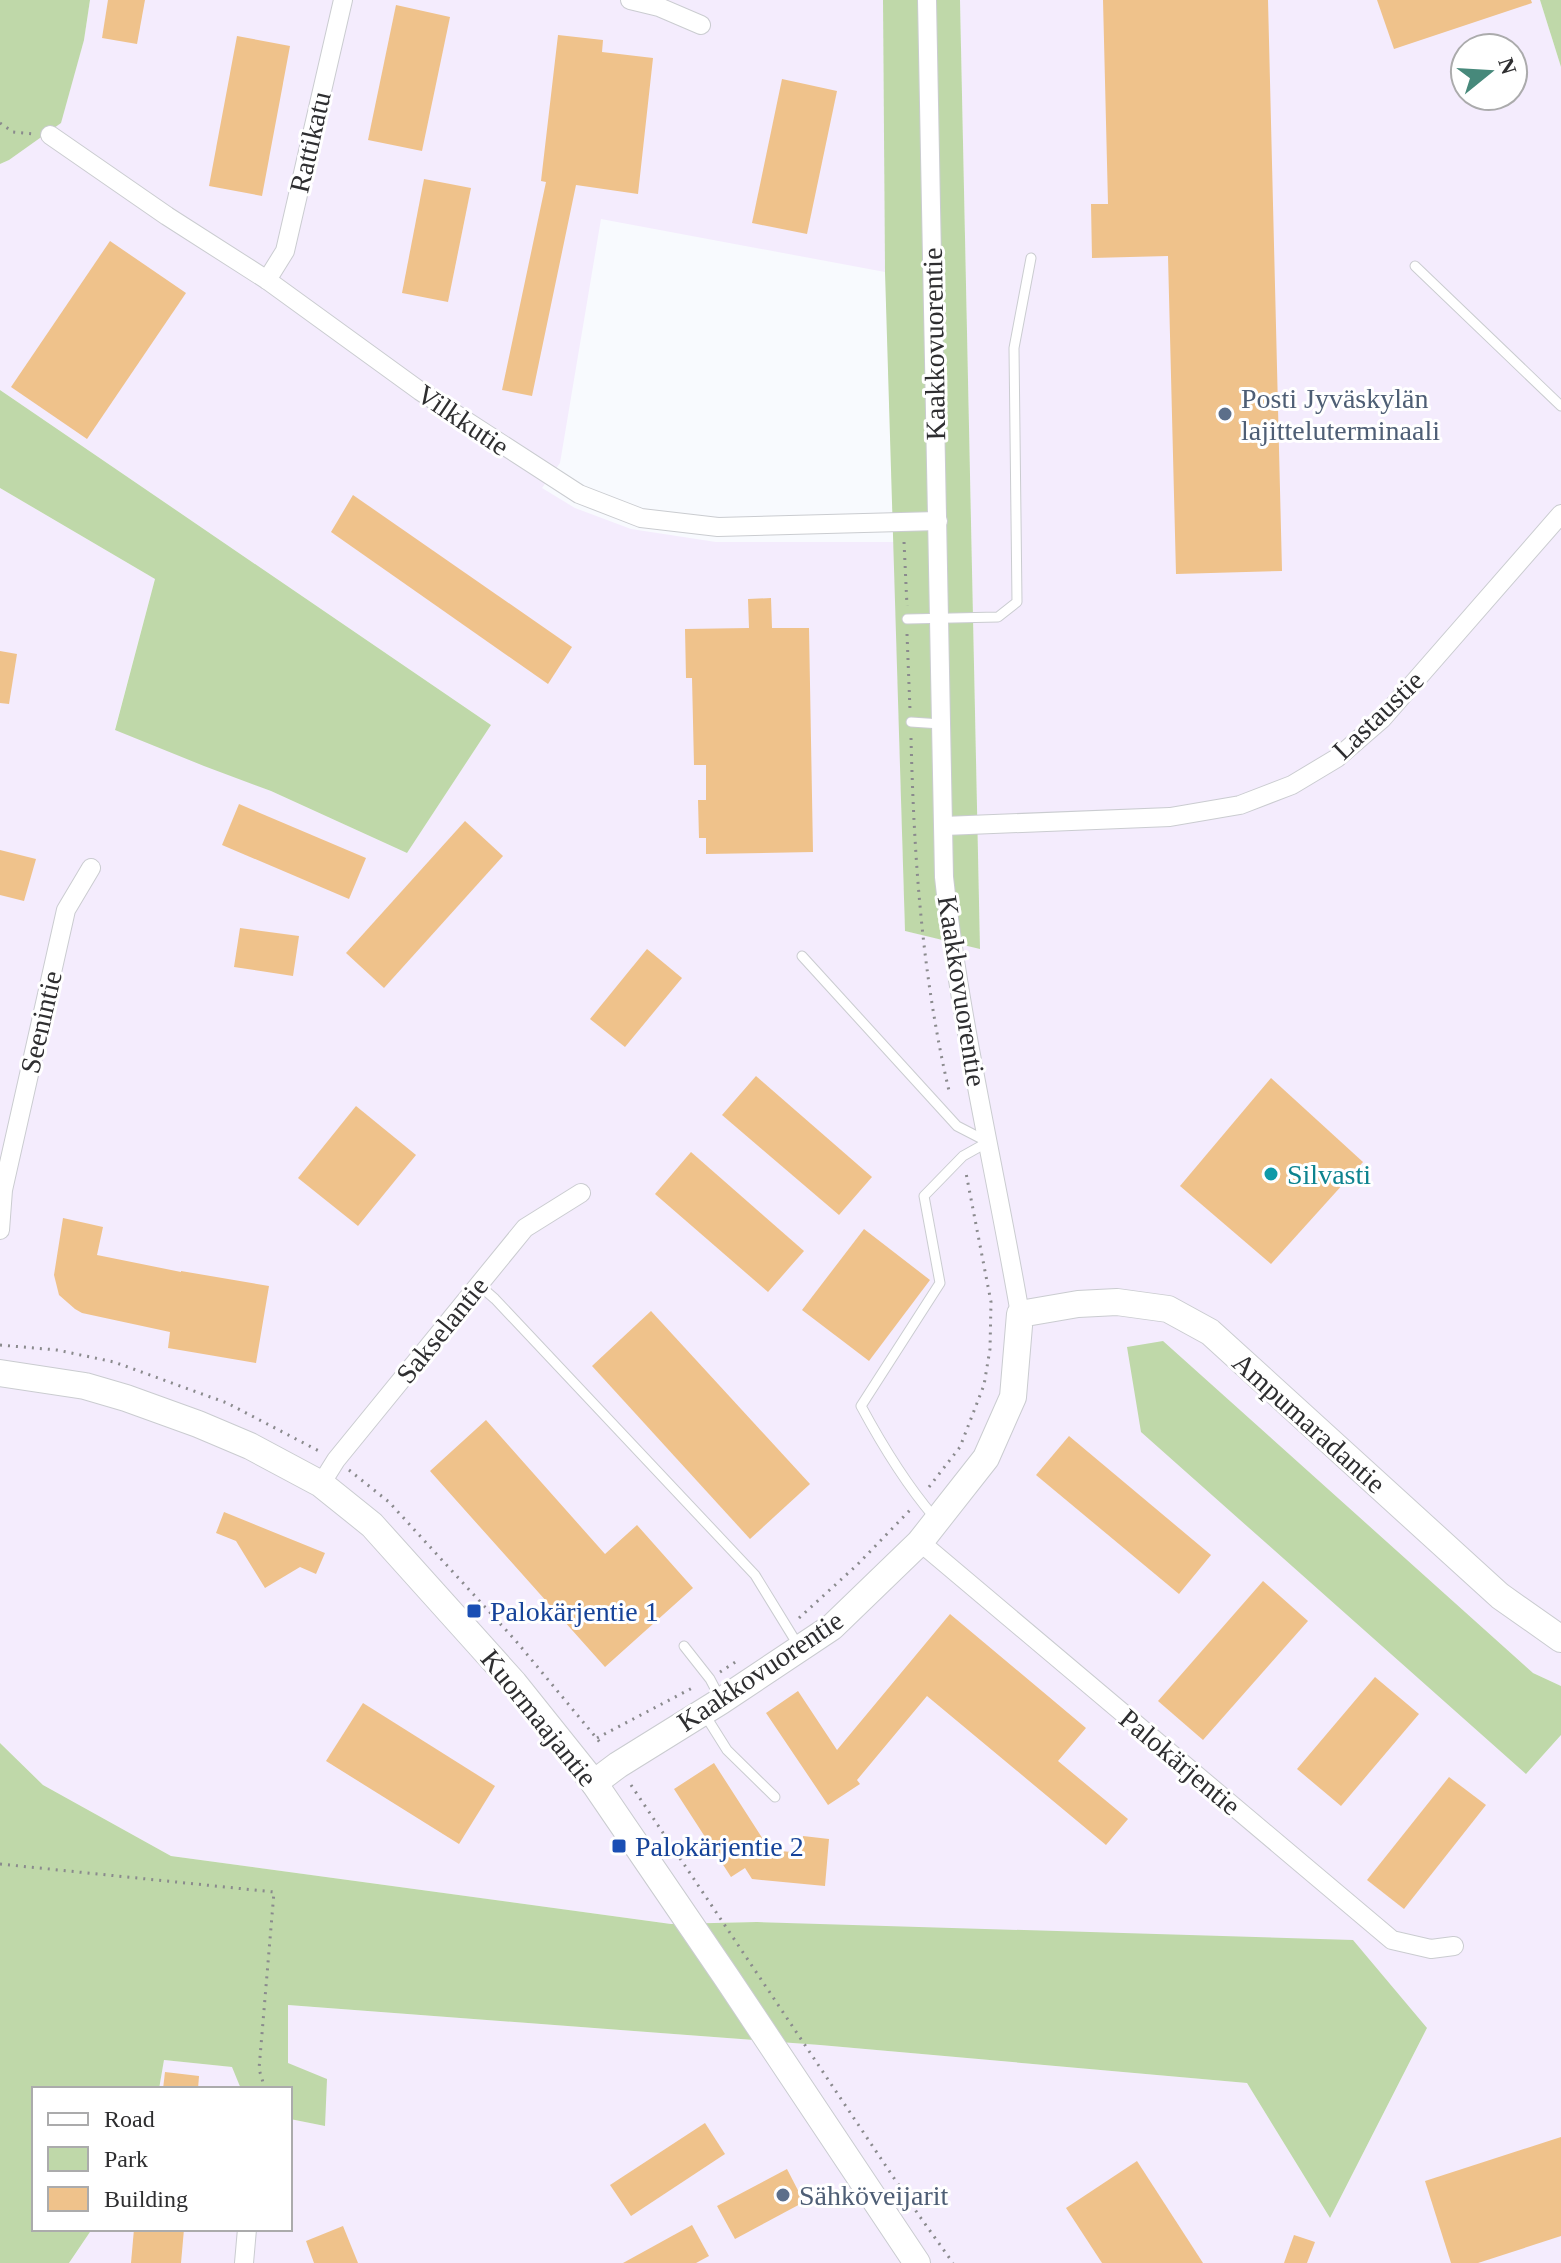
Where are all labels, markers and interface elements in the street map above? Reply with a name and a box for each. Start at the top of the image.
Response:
north arrow [1449,32,1529,112]
text: N [1493,55,1522,77]
street label: Rattikatu [283,89,337,195]
street label: Kaakkovuorentie [917,247,951,441]
street label: Vilkkutie [411,378,515,462]
place label: Posti Jyväskylän lajitteluterminaali [1241,383,1440,446]
marker: Posti Jyväskylän lajitteluterminaali [1216,405,1234,423]
street label: Lastaustie [1326,664,1430,766]
street label: Kaakkovuorentie [932,893,992,1089]
street label: Seenintie [14,968,68,1076]
place label: Silvasti [1287,1159,1371,1190]
marker: Silvasti [1262,1165,1280,1183]
street label: Sakselantie [390,1271,494,1389]
street label: Ampumaradantie [1226,1346,1392,1500]
place label: Palokärjentie 1 [490,1596,659,1627]
marker: Palokärjentie 1 [465,1602,483,1620]
street label: Kaakkovuorentie [671,1604,849,1738]
street label: Kuormaajantie [475,1644,603,1792]
street label: Palokärjentie [1113,1703,1247,1821]
place label: Palokärjentie 2 [635,1831,804,1862]
marker: Palokärjentie 2 [610,1837,628,1855]
legend [32,2087,292,2231]
text: Road [104,2106,155,2132]
text: Park [104,2146,148,2172]
place label: Sähköveijarit [799,2180,949,2211]
text: Building [104,2186,188,2212]
marker: Sähköveijarit [774,2186,792,2204]

